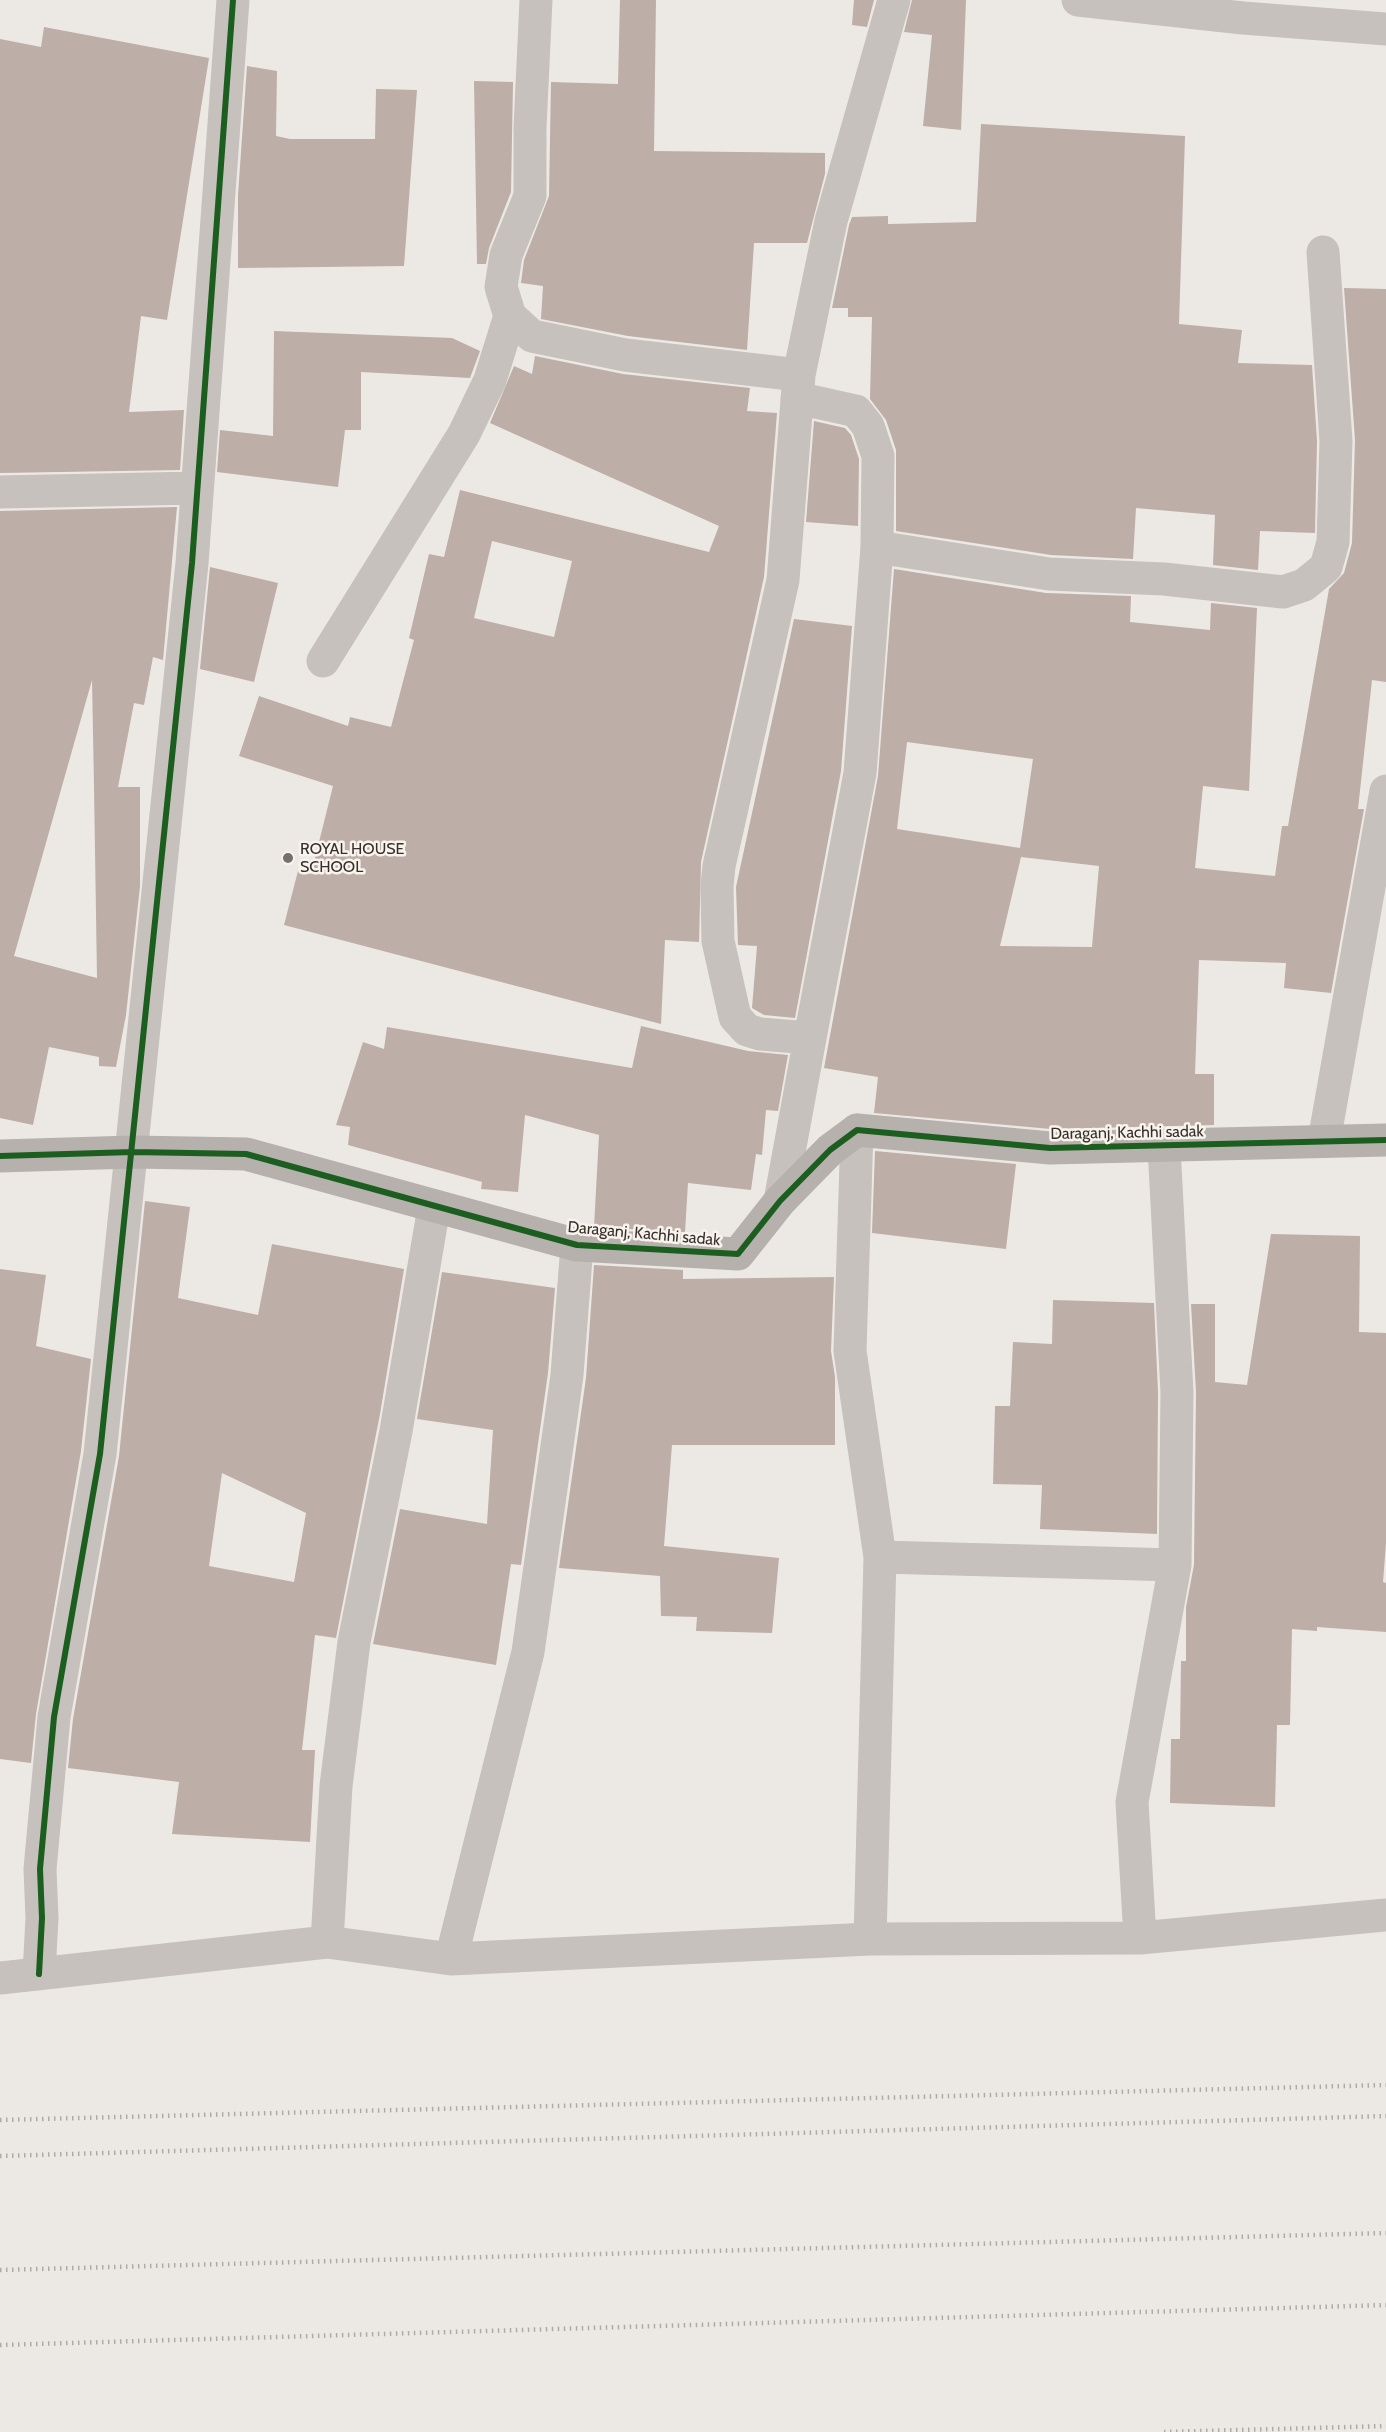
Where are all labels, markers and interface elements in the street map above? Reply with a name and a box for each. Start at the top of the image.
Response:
place label: ROYAL HOUSE SCHOOL [300,839,404,877]
marker: ROYAL HOUSE SCHOOL [281,851,295,865]
street label: Daraganj, Kachhi sadak [1050,1122,1204,1144]
street label: Daraganj, Kachhi sadak [567,1218,721,1250]

